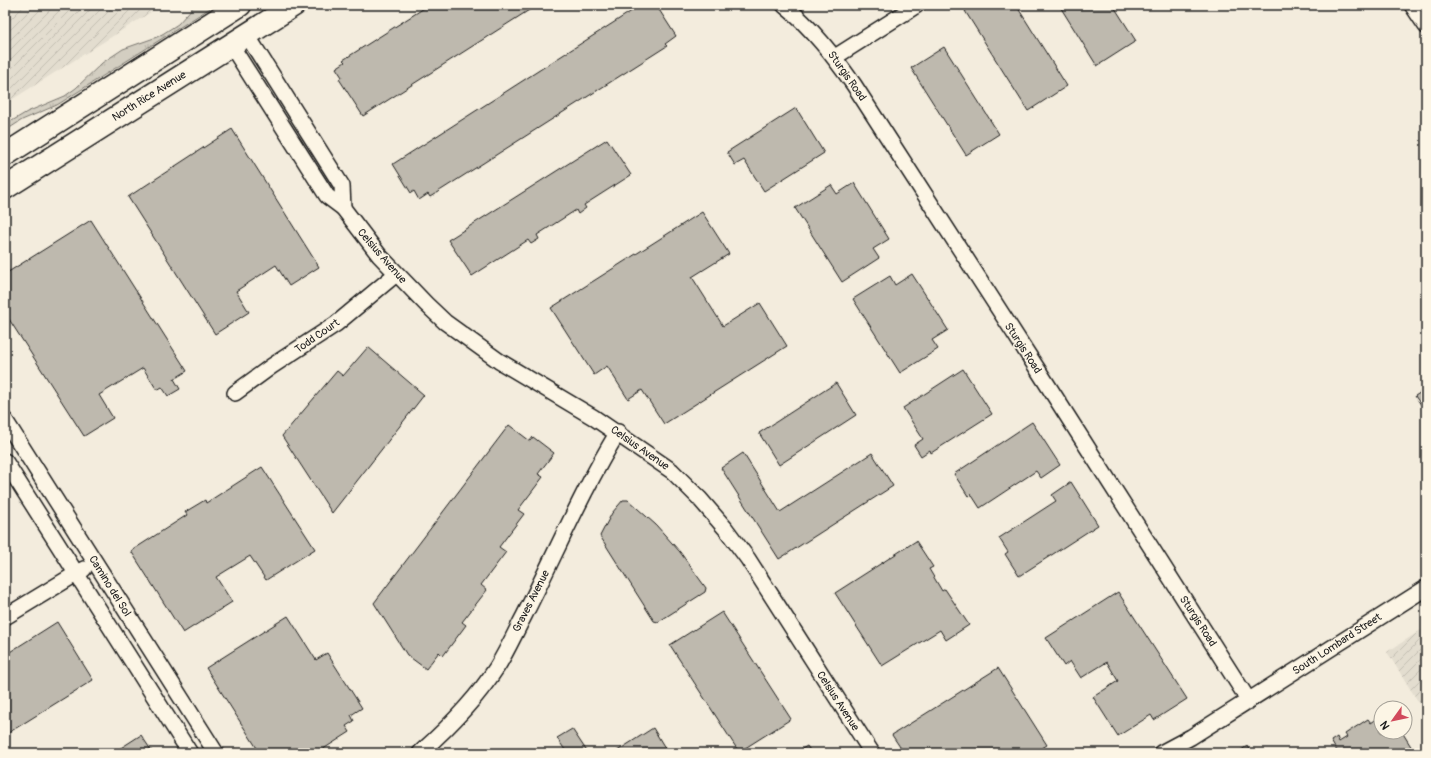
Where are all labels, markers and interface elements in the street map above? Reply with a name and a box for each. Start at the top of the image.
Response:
street label: Sturgis Road [825,49,869,103]
street label: North Rice Avenue [110,68,189,124]
street label: Celsius Avenue [355,226,410,286]
street label: Todd Court [292,316,342,356]
street label: Sturgis Road [1002,320,1044,376]
street label: Celsius Avenue [608,423,672,473]
street label: Camino del Sol [86,553,134,619]
street label: Graves Avenue [510,567,552,634]
street label: Sturgis Road [1177,593,1219,649]
street label: South Lombard Street [1290,610,1384,678]
street label: Celsius Avenue [814,669,862,734]
north arrow [1373,700,1413,740]
text: N [1377,718,1393,732]

